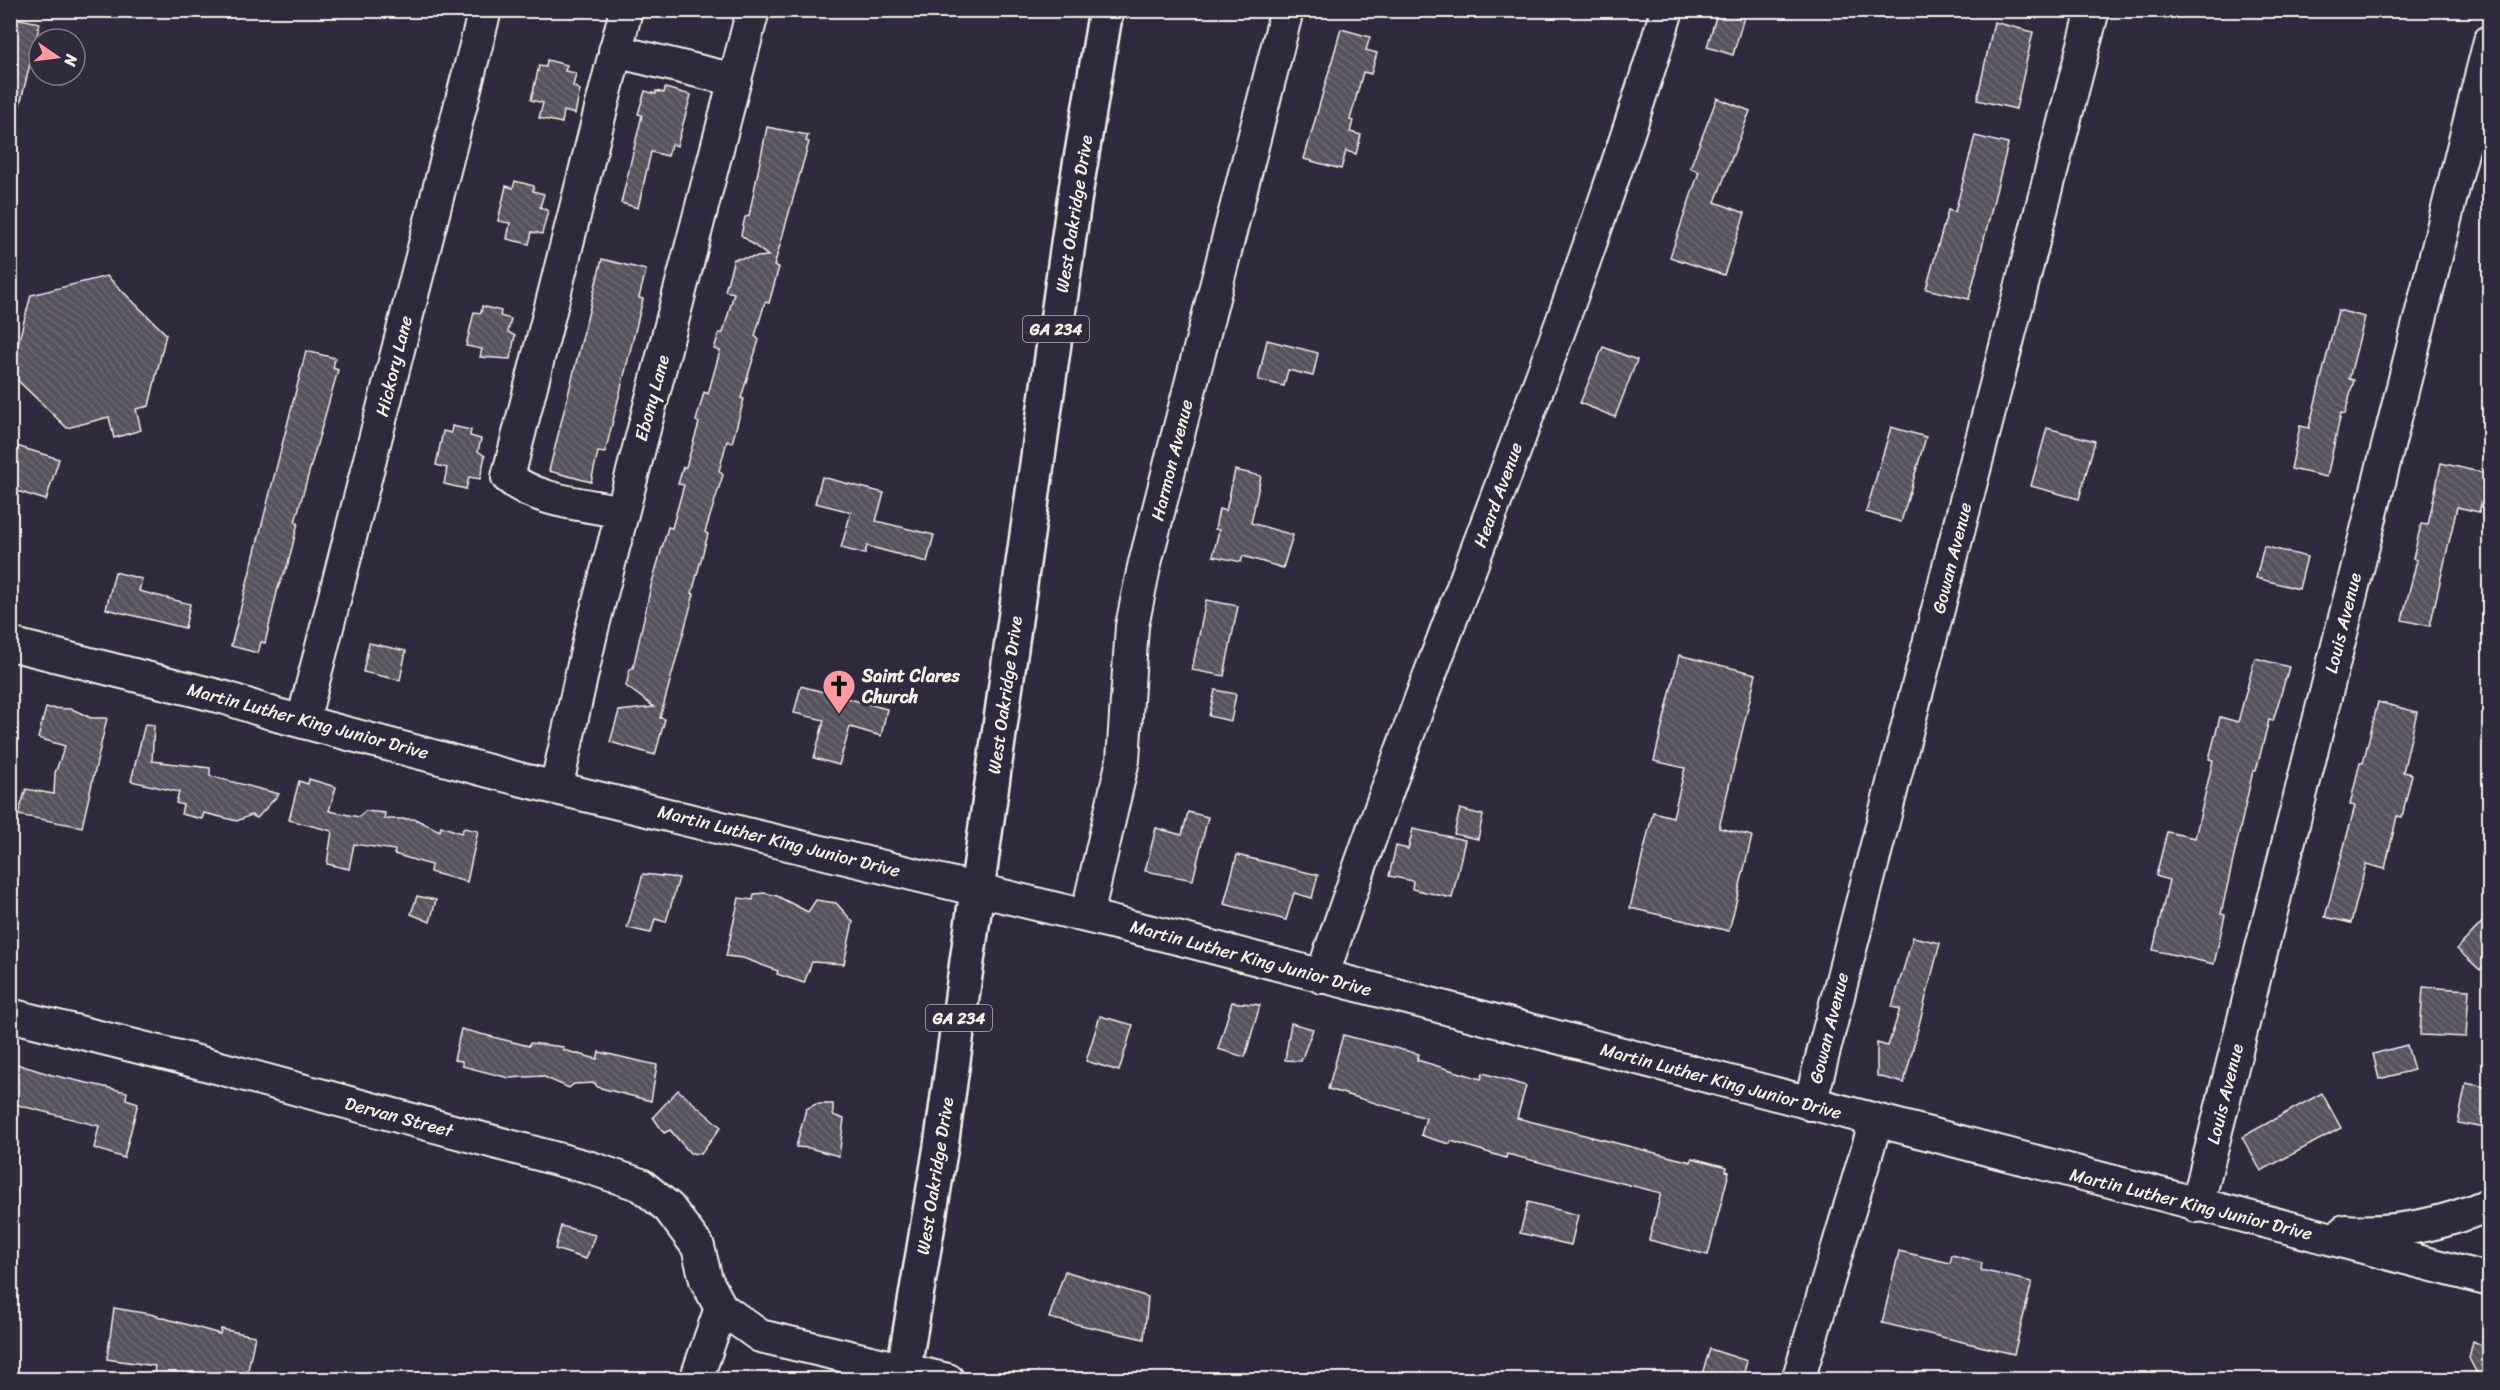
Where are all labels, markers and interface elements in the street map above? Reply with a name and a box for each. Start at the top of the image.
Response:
north arrow [27,27,87,87]
text: N [55,51,87,70]
street label: West Oakridge Drive [1046,133,1102,295]
street label: Hickory Lane [366,312,422,420]
road number: GA 234 [1023,316,1089,342]
street label: Ebony Lane [625,351,679,445]
street label: Harmon Avenue [1141,396,1203,524]
street label: Heard Avenue [1464,438,1532,552]
street label: Gowan Avenue [1923,499,1981,617]
street label: Louis Avenue [2315,569,2371,677]
street label: West Oakridge Drive [978,614,1032,776]
place label: Saint Clares Church [861,660,961,713]
church icon: Saint Clares Church [821,668,857,715]
street label: Martin Luther King Junior Drive [184,673,432,769]
street label: Martin Luther King Junior Drive [654,795,904,887]
street label: Martin Luther King Junior Drive [1127,910,1375,1006]
street label: Gowan Avenue [1800,969,1858,1087]
road number: GA 234 [926,1005,992,1031]
street label: Martin Luther King Junior Drive [1597,1033,1845,1129]
street label: Louis Avenue [2197,1040,2253,1148]
street label: Dervan Street [341,1087,457,1147]
street label: West Oakridge Drive [907,1095,963,1257]
street label: Martin Luther King Junior Drive [2066,1158,2316,1250]

